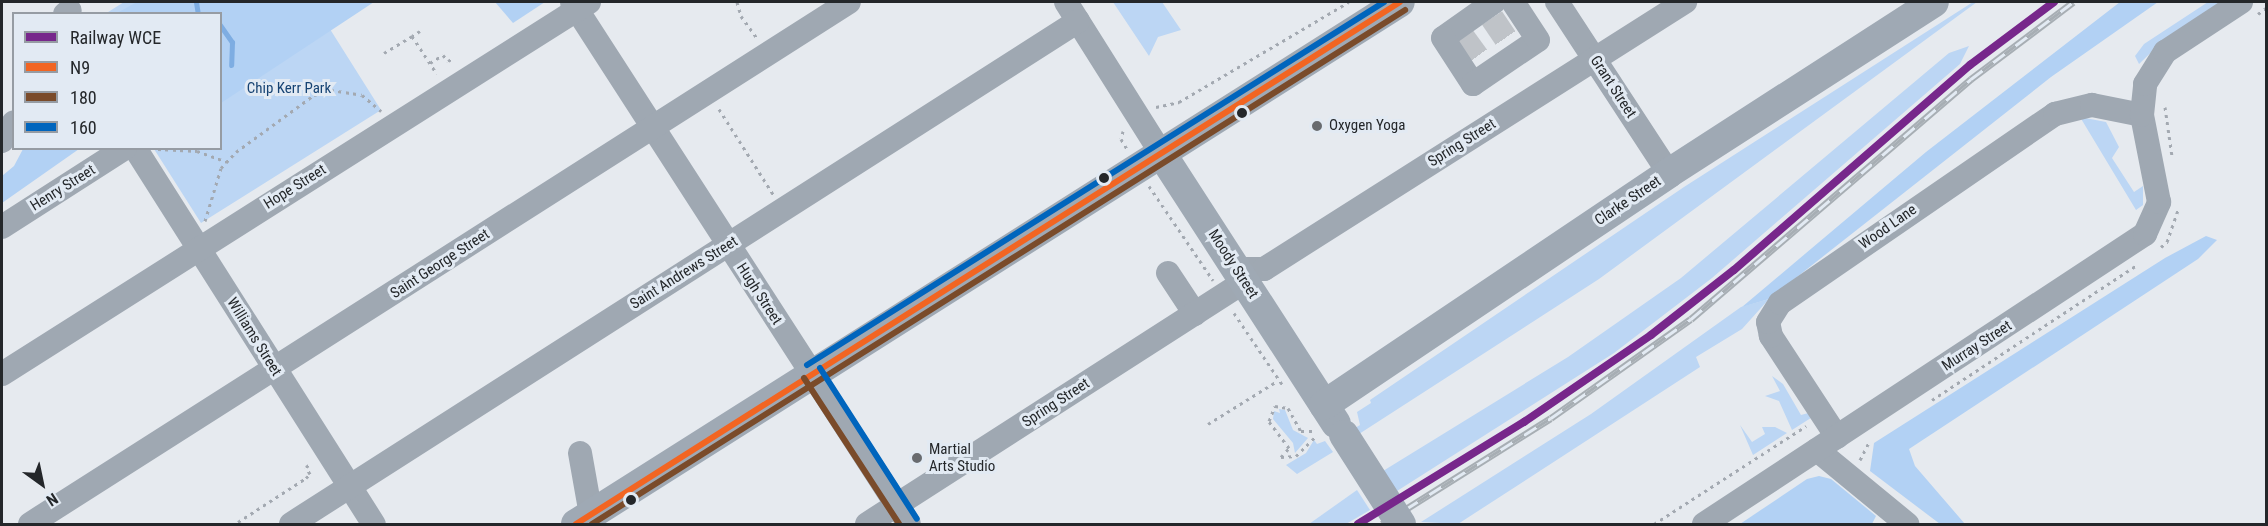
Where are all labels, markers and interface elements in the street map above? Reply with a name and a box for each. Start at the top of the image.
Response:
legend [12,12,222,150]
text: Railway WCE [70,27,161,48]
street label: Grant Street [1586,52,1640,122]
text: N9 [70,57,90,78]
park label: Chip Kerr Park [247,80,331,98]
text: 180 [70,87,97,108]
unlabelled marker [1236,107,1248,119]
street label: Spring Street [1425,115,1499,171]
text: 160 [70,117,97,138]
place label: Oxygen Yoga [1329,117,1405,135]
marker: Oxygen Yoga [1310,119,1324,133]
street label: Henry Street [27,161,99,215]
street label: Hope Street [261,161,329,213]
unlabelled marker [1098,172,1110,184]
street label: Clarke Street [1591,172,1665,230]
street label: Wood Lane [1856,201,1920,253]
street label: Saint George Street [387,225,493,303]
street label: Moody Street [1204,226,1262,302]
street label: Saint Andrews Street [627,233,741,313]
street label: Hugh Street [732,260,786,328]
street label: Williams Street [223,294,285,380]
street label: Murray Street [1939,317,2015,375]
street label: Spring Street [1019,375,1093,431]
place label: Martial Arts Studio [929,440,995,475]
marker: Martial Arts Studio [910,451,924,465]
north arrow [12,454,72,514]
text: N [43,489,61,510]
unlabelled marker [625,494,637,506]

